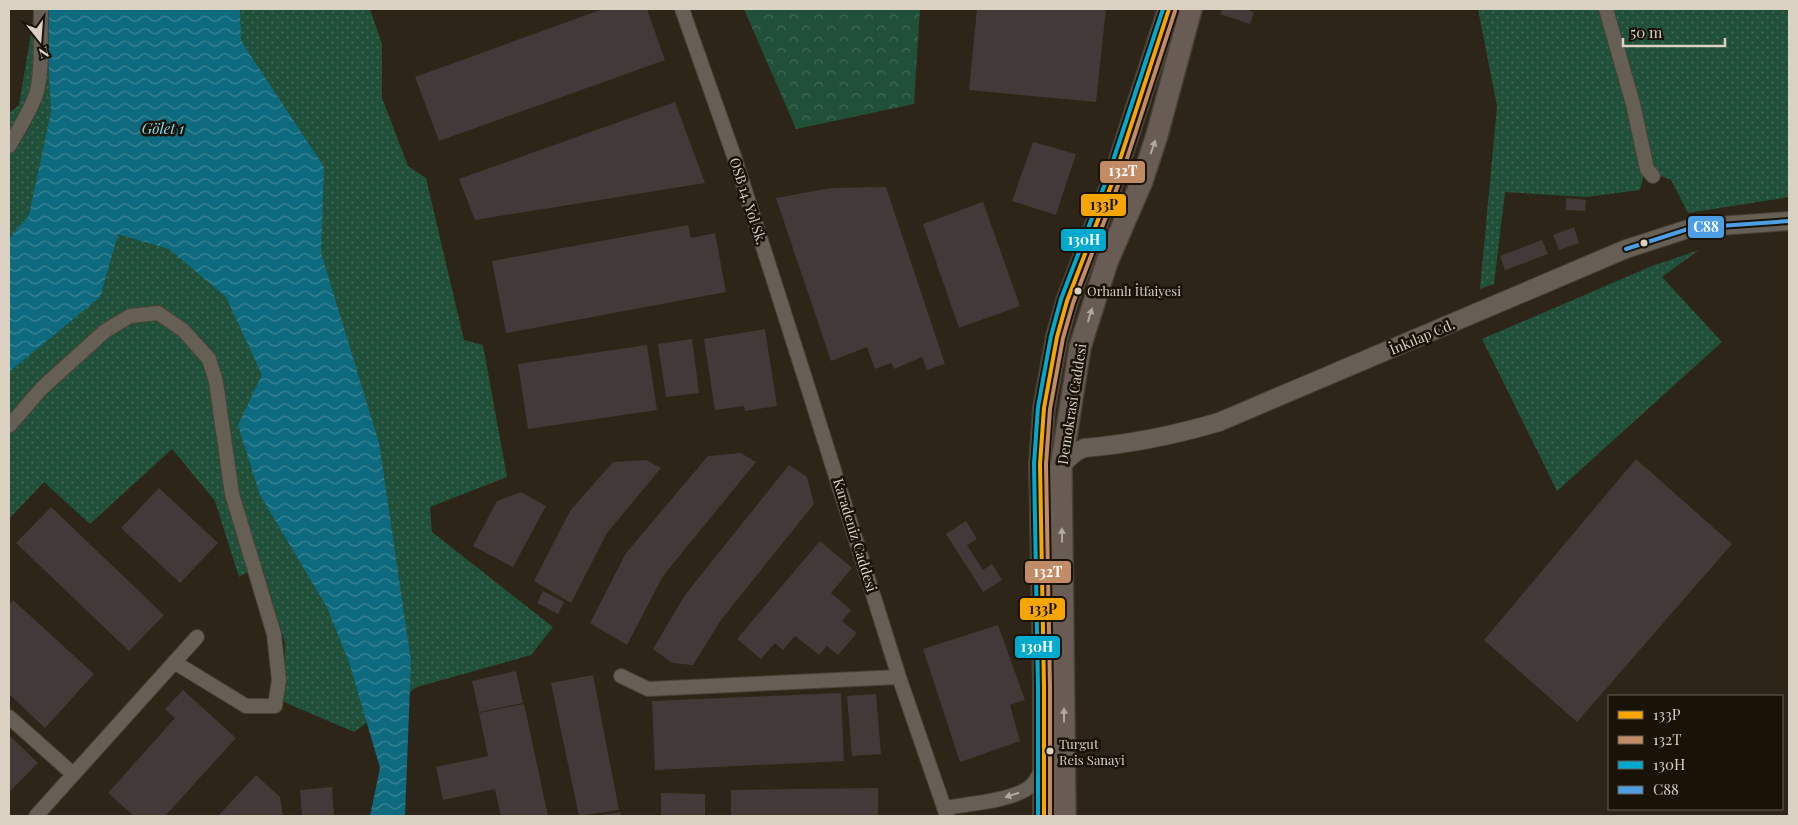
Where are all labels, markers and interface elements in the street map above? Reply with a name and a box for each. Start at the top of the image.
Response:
north arrow [15,15,65,65]
scale bar [1623,15,1726,47]
text: 50 m [1630,22,1663,42]
text: N [36,42,52,63]
water label: Gölet 1 [142,118,184,138]
one-way arrow [1150,139,1157,154]
street label: OSB 14. Yol Sk. [726,155,771,247]
line badge: 132T [1099,160,1146,184]
text: 132T [1109,161,1137,180]
line badge: 133P [1080,193,1127,217]
text: 133P [1090,195,1118,214]
line badge: C88 [1687,215,1725,239]
text: C88 [1693,217,1719,236]
line badge: 130H [1060,228,1107,252]
text: 130H [1068,230,1100,249]
unlabelled marker [1639,238,1649,248]
place label: Orhanlı İtfaiyesi [1087,282,1181,299]
marker: Orhanlı İtfaiyesi [1073,286,1083,296]
one-way arrow [1087,307,1095,322]
street label: İnkılap Cd. [1386,314,1457,359]
street label: Demokrasi Caddesi [1053,342,1090,466]
street label: Karadeniz Caddesi [829,476,882,594]
one-way arrow [1058,527,1066,543]
line badge: 132T [1024,560,1072,584]
text: 132T [1034,562,1062,581]
line badge: 133P [1019,597,1066,621]
text: 133P [1029,599,1057,618]
line badge: 130H [1014,635,1061,659]
text: 130H [1021,637,1053,656]
legend [1608,695,1783,810]
text: 133P [1653,704,1681,724]
one-way arrow [1060,707,1068,723]
text: 132T [1653,729,1682,749]
place label: Turgut Reis Sanayi [1059,735,1125,768]
marker: Turgut Reis Sanayi [1045,746,1055,756]
text: 130H [1653,754,1685,774]
text: C88 [1653,779,1679,799]
one-way arrow [1004,792,1019,800]

